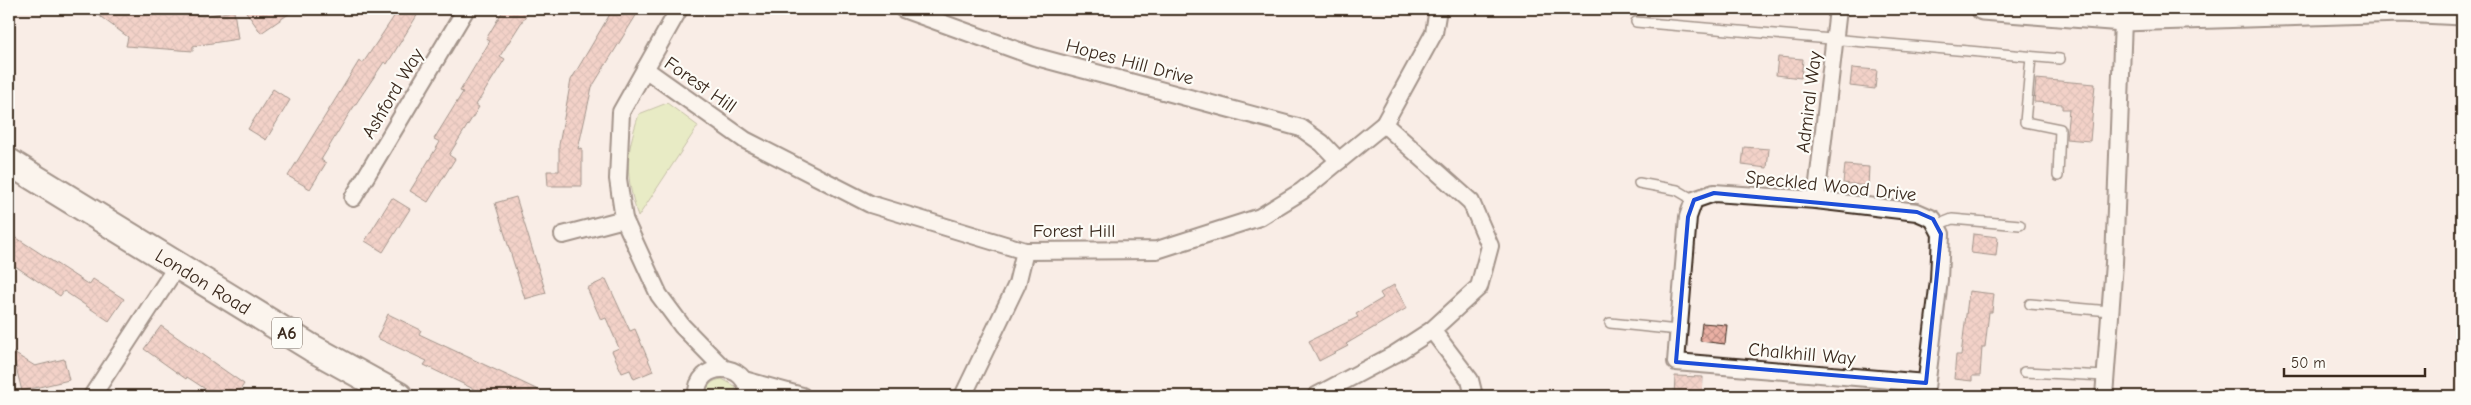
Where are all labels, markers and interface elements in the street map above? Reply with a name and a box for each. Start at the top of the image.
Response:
street label: Hopes Hill Drive [1063,34,1196,90]
street label: Ashford Way [357,44,429,142]
street label: Admiral Way [1792,50,1826,154]
street label: Forest Hill [660,52,741,118]
street label: Speckled Wood Drive [1744,166,1917,206]
street label: Forest Hill [1033,220,1115,242]
street label: London Road [151,245,254,320]
road number: A6 [272,317,302,348]
street label: Chalkhill Way [1747,338,1857,370]
scale bar [2284,345,2425,377]
text: 50 m [2291,354,2326,372]

